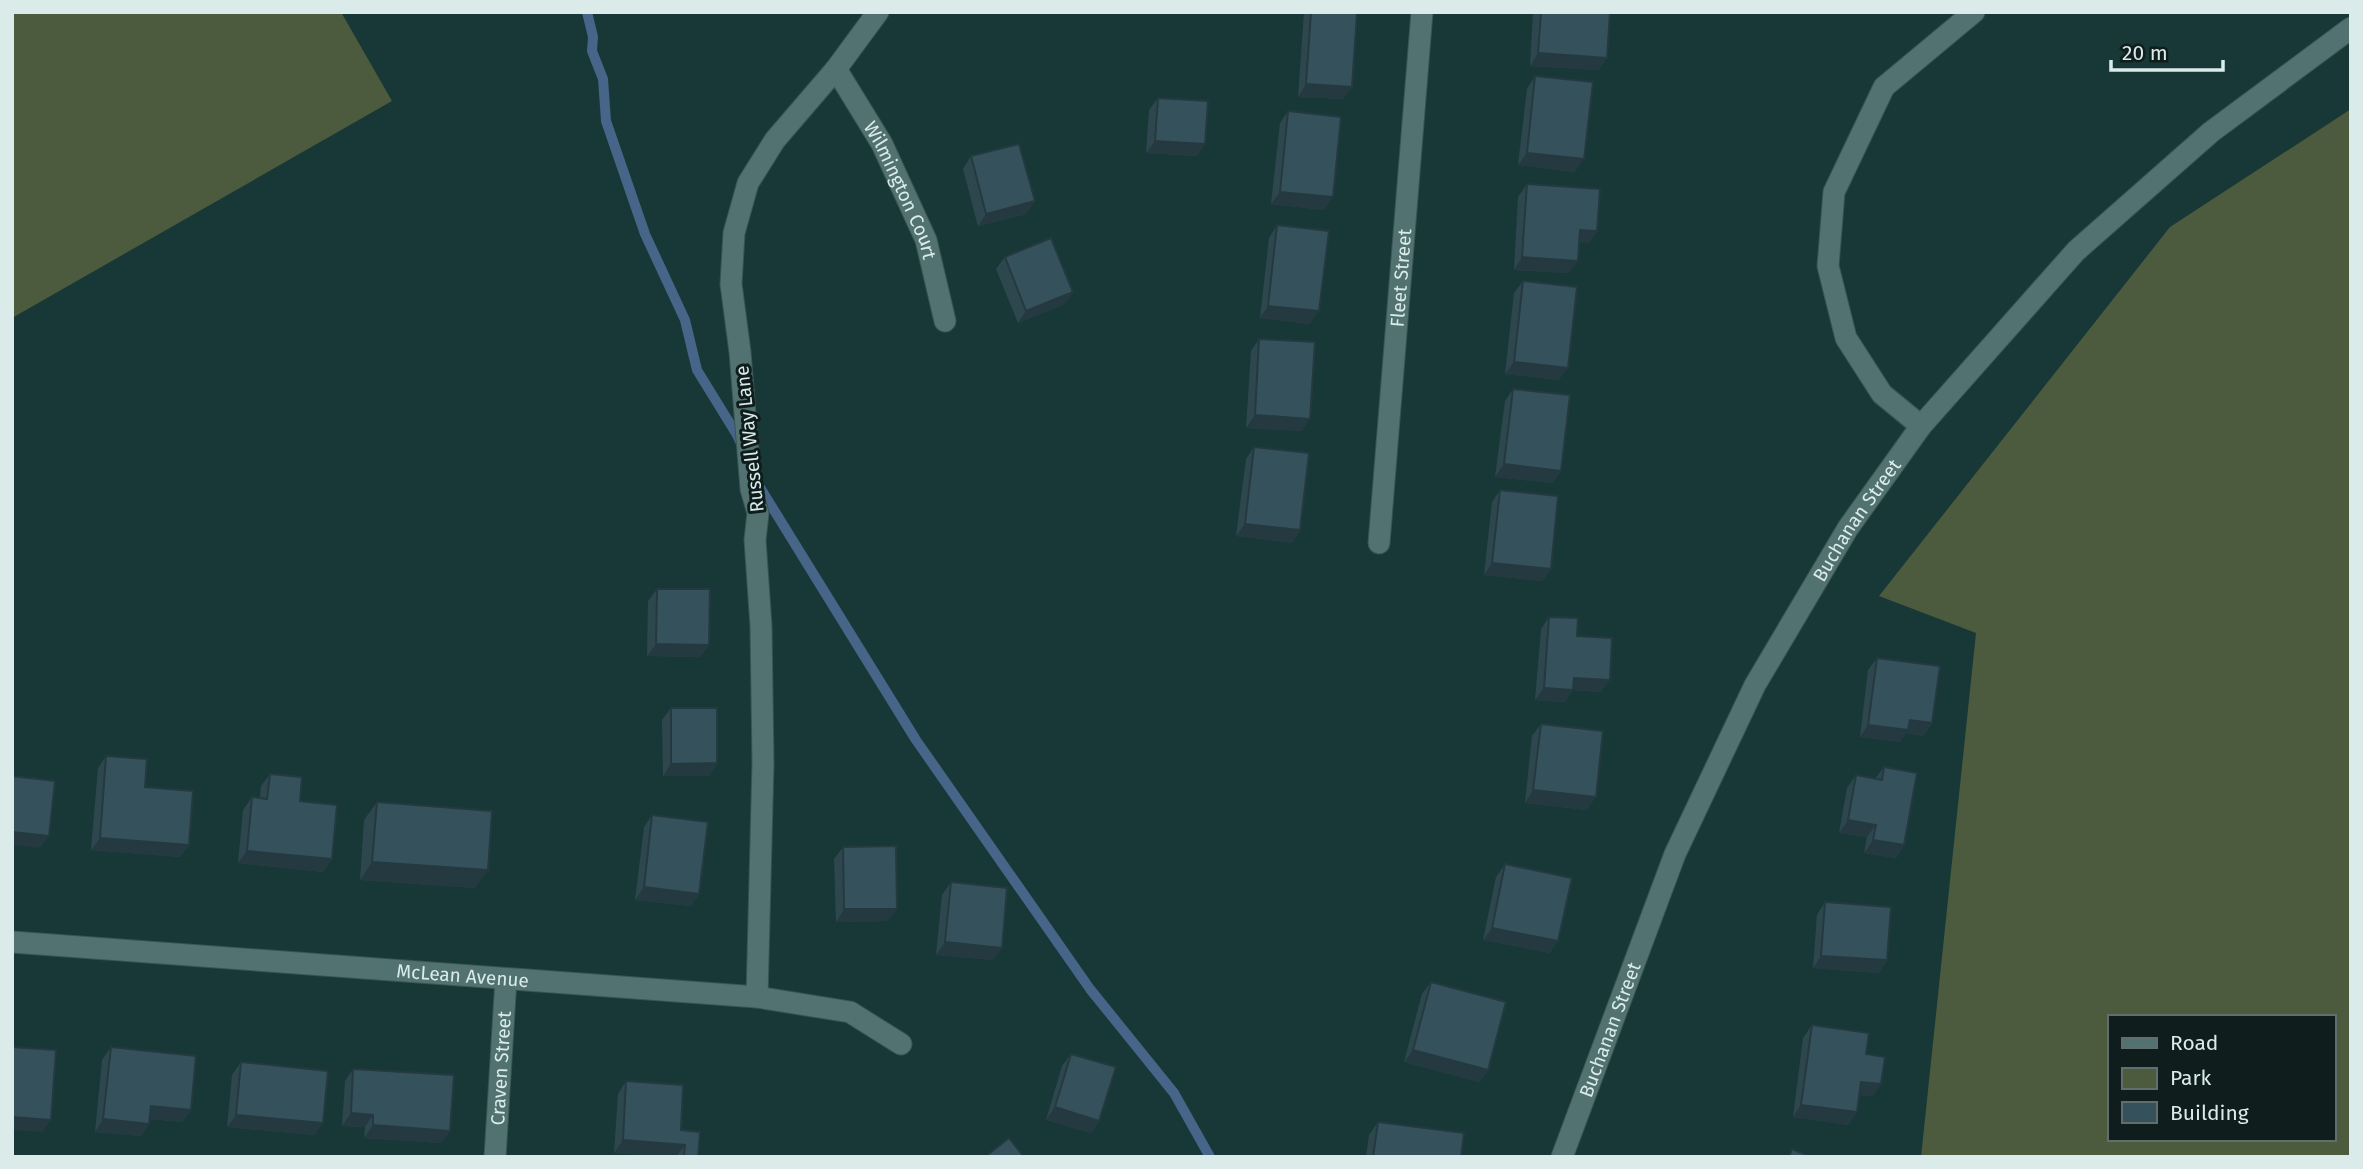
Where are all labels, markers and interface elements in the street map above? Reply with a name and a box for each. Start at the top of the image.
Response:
scale bar [2111,28,2223,72]
text: 20 m [2122,40,2168,66]
street label: Wilmington Court [859,117,941,262]
street label: Fleet Street [1386,228,1416,328]
street label: Russell Way Lane [730,365,769,513]
street label: Buchanan Street [1808,454,1906,586]
street label: McLean Avenue [396,959,530,992]
street label: Buchanan Street [1574,959,1646,1100]
street label: Craven Street [486,1010,516,1126]
legend [2108,1015,2335,1141]
text: Road [2170,1030,2218,1056]
text: Park [2170,1065,2212,1091]
text: Building [2170,1100,2249,1126]

